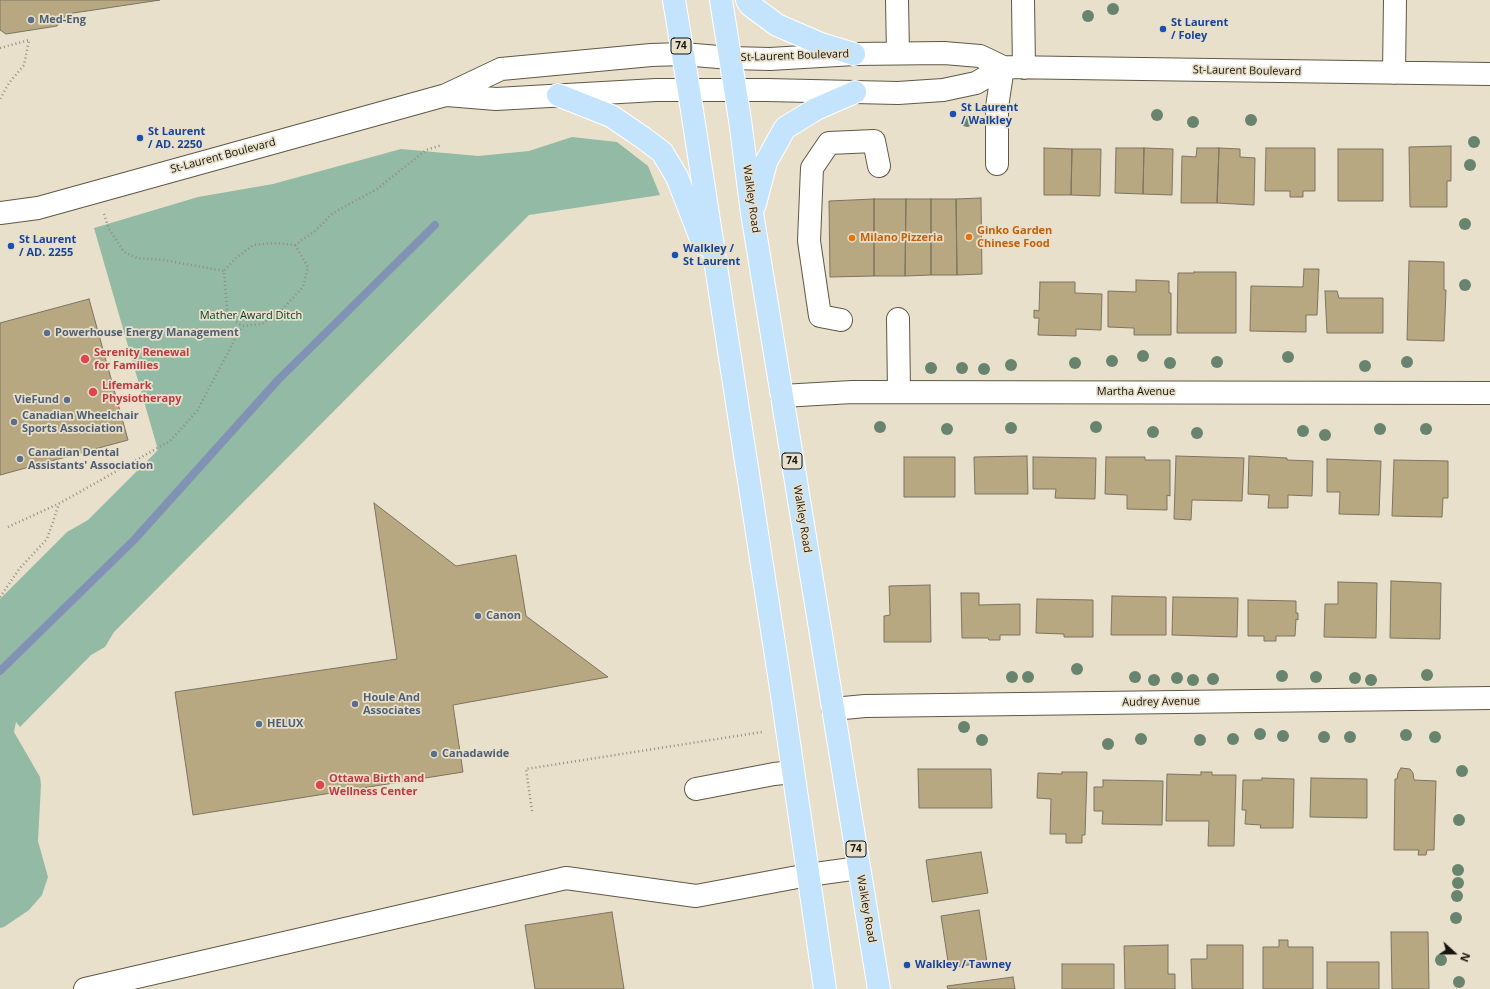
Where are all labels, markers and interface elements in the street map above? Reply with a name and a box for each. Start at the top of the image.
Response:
place label: Med-Eng [39,13,86,27]
marker: Med-Eng [26,15,36,25]
place label: St Laurent / Foley [1171,16,1228,42]
marker: St Laurent / Foley [1158,24,1168,34]
road number: 74 [671,38,691,54]
street label: St-Laurent Boulevard [741,48,849,64]
street label: St-Laurent Boulevard [1193,63,1301,79]
place label: St Laurent / Walkley [961,101,1018,127]
marker: St Laurent / Walkley [948,109,958,119]
place label: St Laurent / AD. 2250 [148,125,205,151]
marker: St Laurent / AD. 2250 [135,133,145,143]
street label: St-Laurent Boulevard [169,136,277,176]
street label: Walkley Road [740,164,762,234]
place label: Ginko Garden Chinese Food [977,224,1052,250]
place label: Milano Pizzeria [860,231,943,245]
marker: Ginko Garden Chinese Food [964,232,974,242]
place label: St Laurent / AD. 2255 [19,233,76,259]
marker: Milano Pizzeria [847,233,857,243]
marker: St Laurent / AD. 2255 [6,241,16,251]
place label: Walkley / St Laurent [683,242,740,268]
marker: Walkley / St Laurent [670,250,680,260]
park label: Mather Award Ditch [200,309,302,323]
place label: Powerhouse Energy Management [55,326,239,340]
marker: Powerhouse Energy Management [42,328,52,338]
place label: Serenity Renewal for Families [94,346,189,372]
marker: Serenity Renewal for Families [79,353,91,365]
place label: Lifemark Physiotherapy [102,379,181,405]
street label: Martha Avenue [1097,385,1175,399]
marker: Lifemark Physiotherapy [87,386,99,398]
place label: VieFund [15,393,59,407]
marker: VieFund [62,395,72,405]
place label: Canadian Wheelchair Sports Association [22,409,139,435]
marker: Canadian Wheelchair Sports Association [9,417,19,427]
place label: Canadian Dental Assistants' Association [28,446,153,472]
road number: 74 [782,453,802,469]
marker: Canadian Dental Assistants' Association [15,454,25,464]
street label: Walkley Road [790,484,814,554]
place label: Canon [486,609,521,623]
marker: Canon [473,611,483,621]
place label: Houle And Associates [363,691,421,717]
street label: Audrey Avenue [1122,695,1200,709]
marker: Houle And Associates [350,699,360,709]
place label: HELUX [267,717,303,731]
marker: HELUX [254,719,264,729]
place label: Canadawide [442,747,509,761]
marker: Canadawide [429,749,439,759]
place label: Ottawa Birth and Wellness Center [329,772,424,798]
marker: Ottawa Birth and Wellness Center [314,779,326,791]
road number: 74 [846,841,866,857]
street label: Walkley Road [854,874,878,944]
north arrow [1434,933,1474,973]
text: N [1457,951,1474,964]
place label: Walkley / Tawney [915,958,1011,972]
marker: Walkley / Tawney [902,960,912,970]

